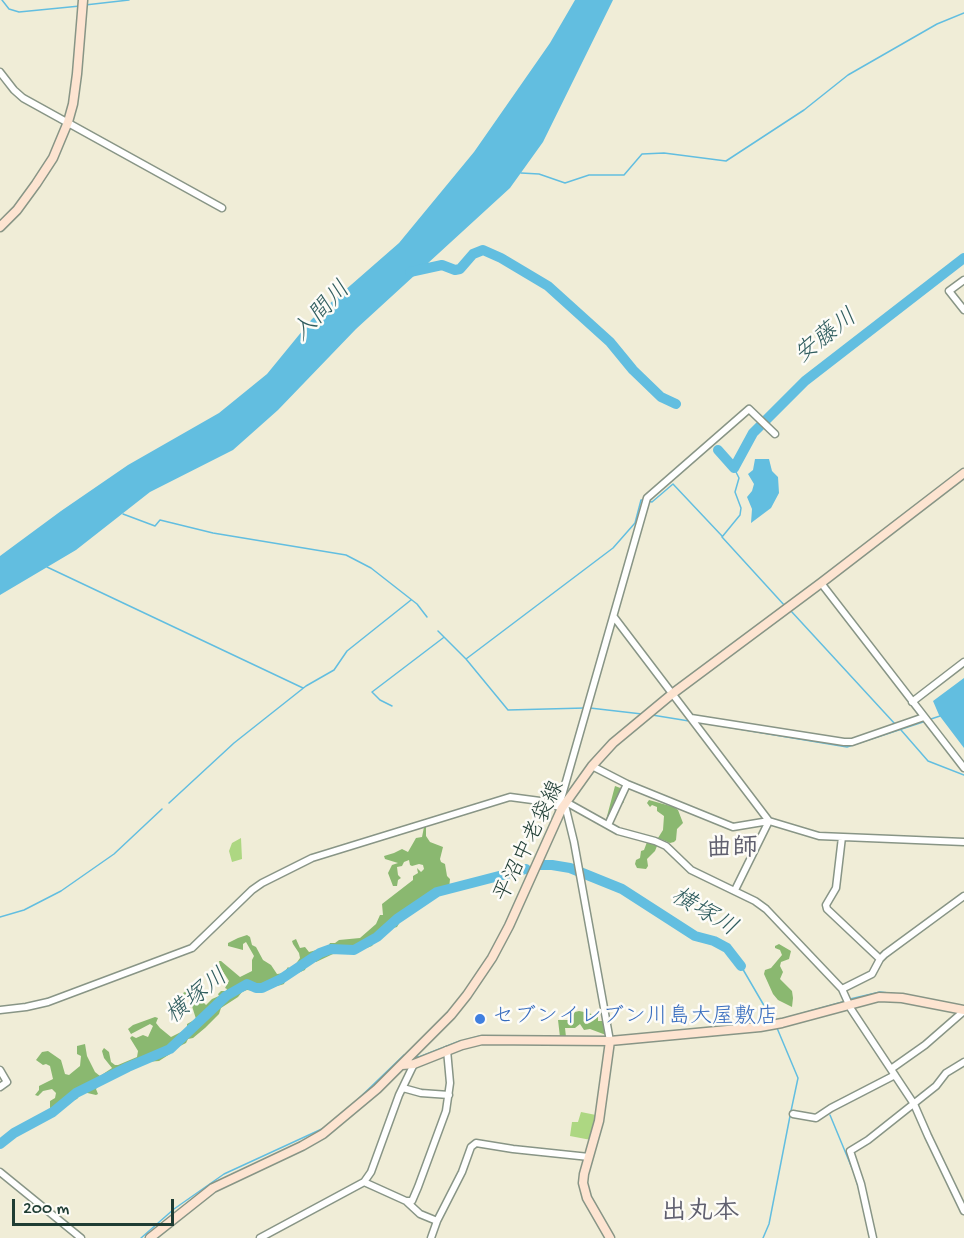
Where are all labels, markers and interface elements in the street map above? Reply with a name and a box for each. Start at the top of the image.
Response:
water label: 入間川 [288,277,358,349]
water label: 安藤川 [790,304,864,372]
street label: 平沼中老袋線 [490,777,572,907]
district label: 曲師 [706,835,758,867]
water label: 横塚川 [665,883,741,945]
water label: 横塚川 [161,964,235,1032]
place label: セブンイレブン川島大屋敷店 [492,1006,778,1032]
marker: セブンイレブン川島大屋敷店 [473,1012,487,1026]
scale bar [15,1187,177,1225]
district label: 出丸本 [661,1198,739,1230]
text: 200 m [23,1199,69,1220]

